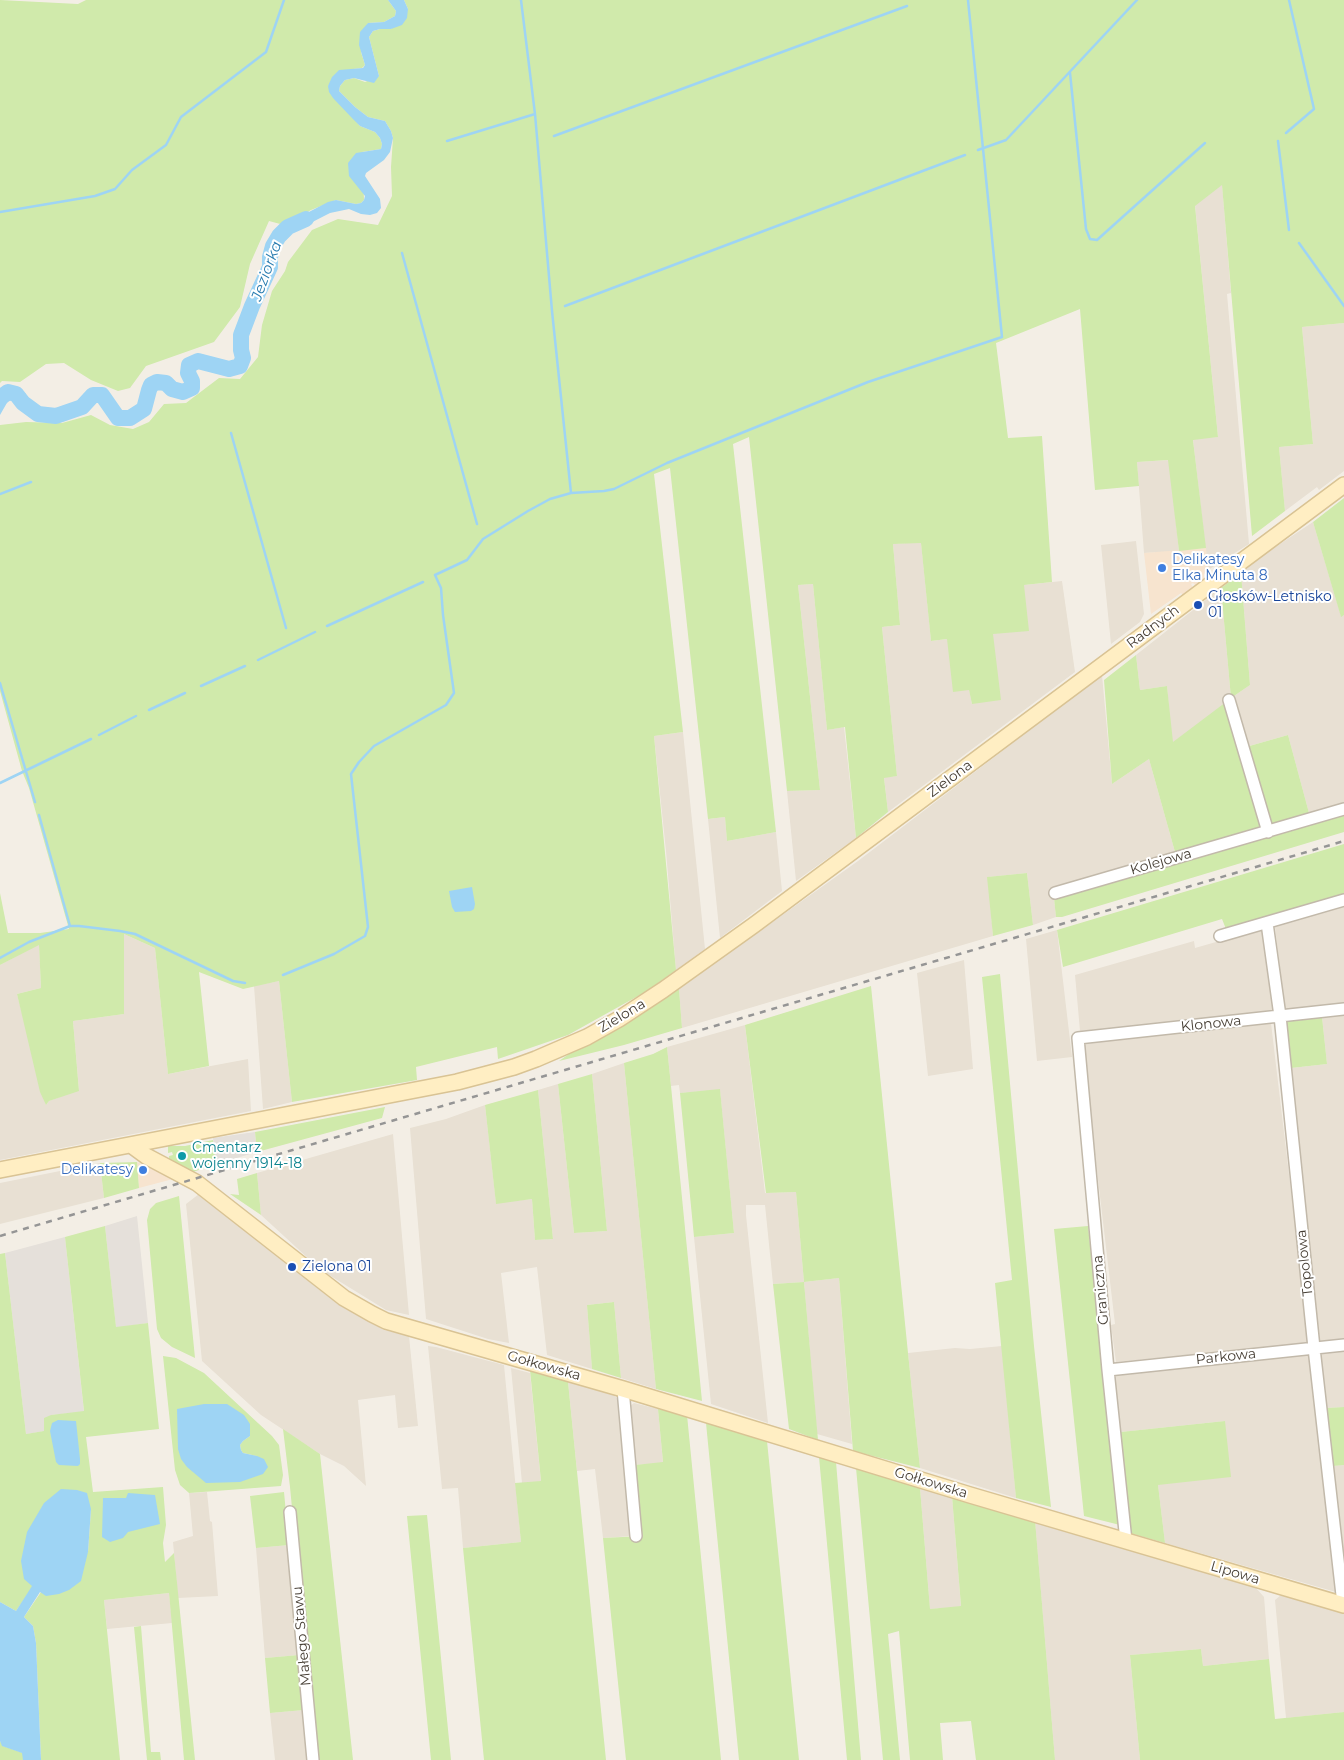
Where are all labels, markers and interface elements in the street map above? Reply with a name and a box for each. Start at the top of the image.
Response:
water label: Jeziorka [248,239,286,303]
place label: Delikatesy Elka Minuta 8 [1172,552,1268,584]
marker: Delikatesy Elka Minuta 8 [1156,562,1168,574]
place label: Głosków-Letnisko 01 [1208,589,1332,622]
marker: Głosków-Letnisko 01 [1192,599,1204,611]
street label: Radnych [1123,602,1183,652]
street label: Zielona [924,757,976,801]
street label: Kolejowa [1128,845,1194,879]
street label: Zielona [596,996,648,1036]
street label: Klonowa [1180,1012,1242,1036]
place label: Cmentarz wojenny 1914-18 [192,1140,302,1172]
marker: Cmentarz wojenny 1914-18 [176,1150,188,1162]
place label: Delikatesy [61,1162,133,1178]
marker: Delikatesy [137,1164,149,1176]
street label: Topolowa [1293,1229,1317,1297]
street label: Graniczna [1090,1254,1112,1326]
place label: Zielona 01 [302,1259,372,1275]
marker: Zielona 01 [286,1261,298,1273]
street label: Parkowa [1195,1345,1257,1369]
street label: Gołkowska [505,1347,583,1385]
street label: Gołkowska [892,1464,970,1502]
street label: Lipowa [1208,1558,1262,1588]
street label: Małego Stawu [289,1586,315,1686]

